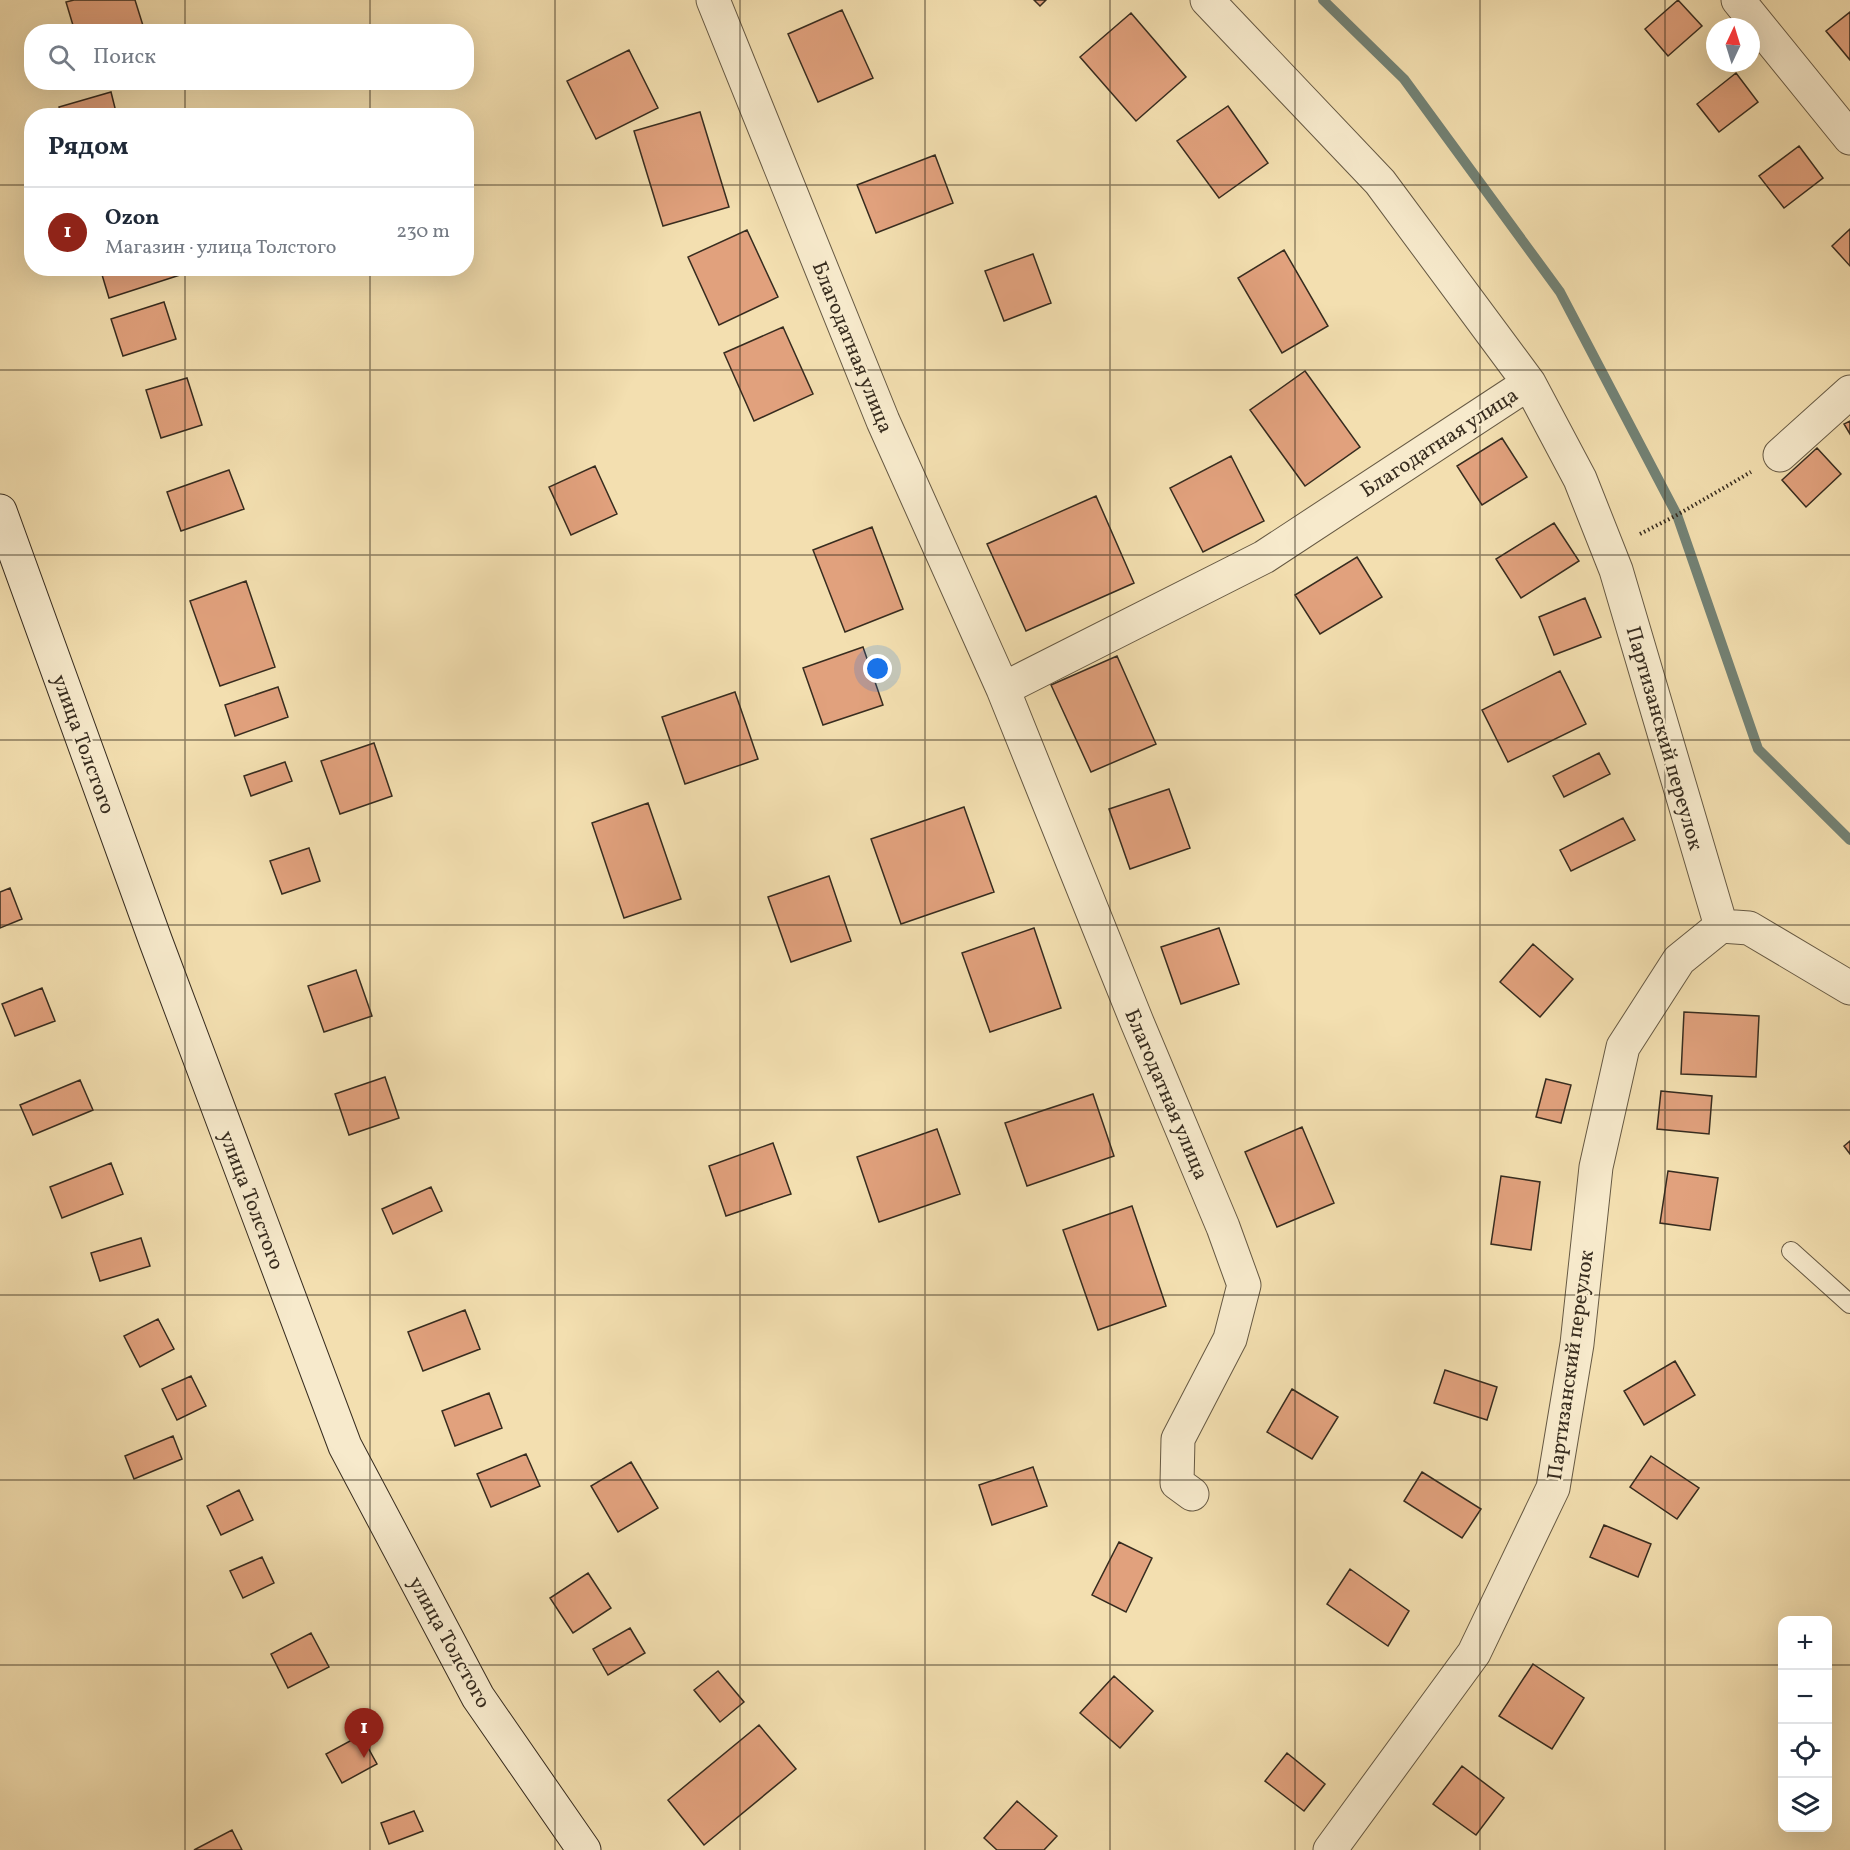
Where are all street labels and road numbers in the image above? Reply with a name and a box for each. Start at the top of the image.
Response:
street label: Благодатная улица [804,257,899,438]
street label: Благодатная улица [1355,381,1525,505]
street label: Партизанский переулок [1618,623,1709,854]
street label: улица Толстого [44,671,121,818]
street label: Благодатная улица [1116,1005,1215,1185]
street label: улица Толстого [211,1127,290,1274]
street label: Партизанский переулок [1541,1248,1602,1482]
street label: улица Толстого [400,1571,497,1714]

